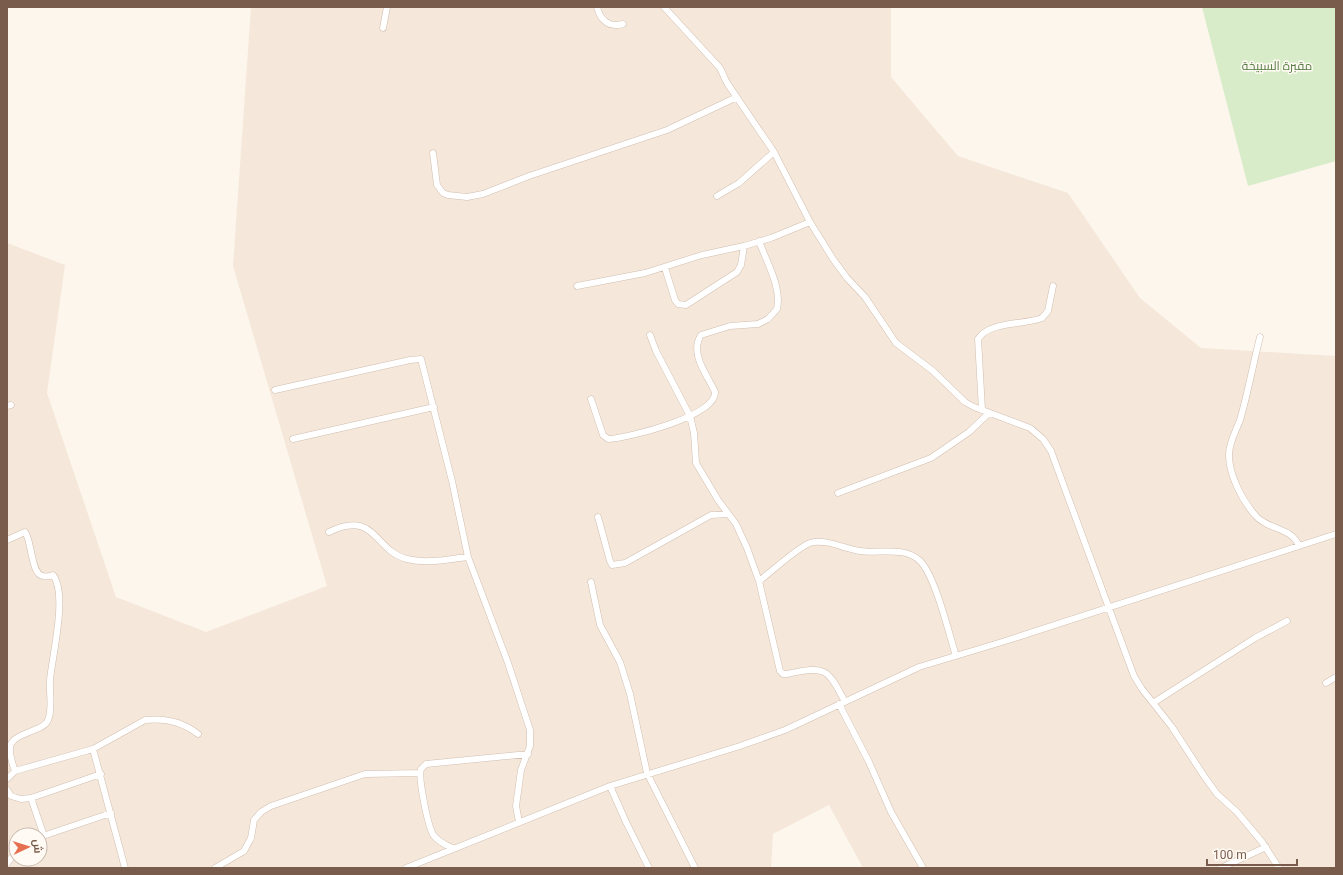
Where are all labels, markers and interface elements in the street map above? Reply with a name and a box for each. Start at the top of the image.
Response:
park label: مقبرة السبيخة [1242,59,1312,73]
north arrow [8,827,48,867]
text: ش [31,839,44,854]
scale bar [1207,841,1297,867]
text: 100 m [1213,848,1247,862]

